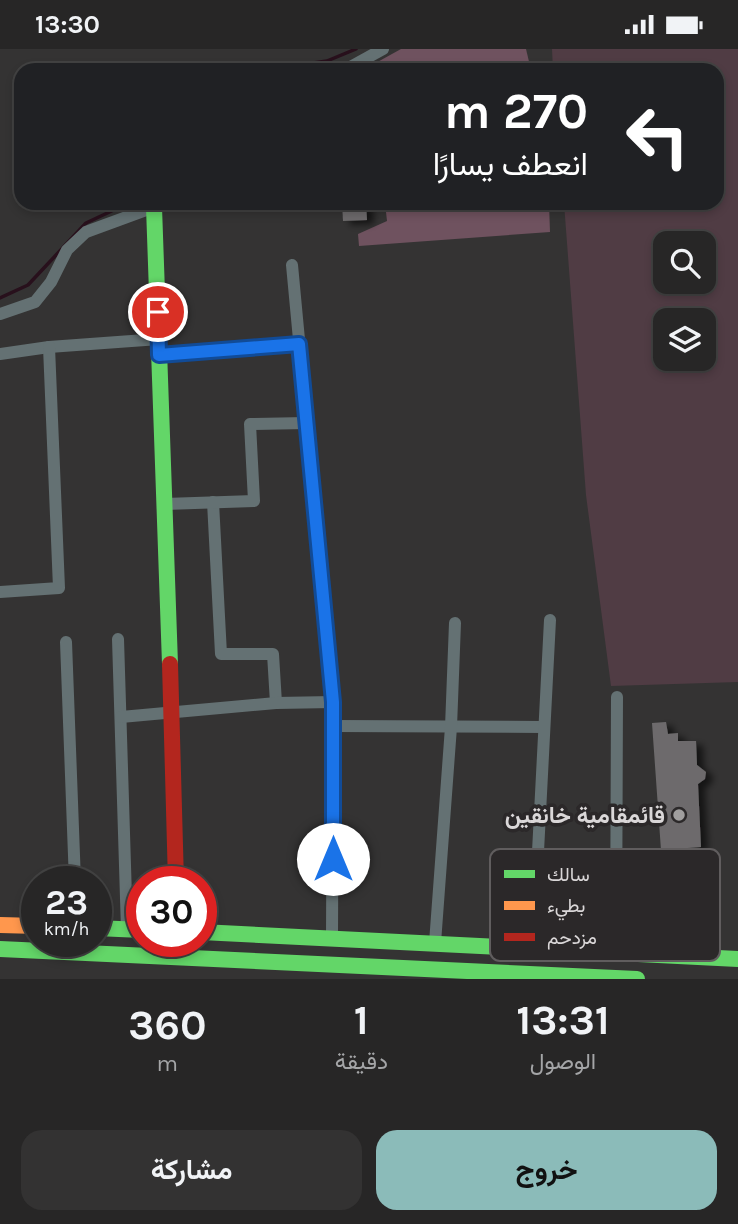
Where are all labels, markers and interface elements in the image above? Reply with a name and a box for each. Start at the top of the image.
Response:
text: 13:30 [35,9,100,40]
text: 270 m [444,83,588,140]
icon: left [612,91,703,182]
text: انعطف يسارًا [433,146,588,183]
map controls [653,231,716,371]
button: search [653,231,716,294]
pin [128,282,188,342]
icon: arrive [139,293,177,331]
button: layers [653,308,716,371]
place label: قائمقامية خانقين [505,802,665,829]
marker: قائمقامية خانقين [671,807,687,823]
position arrow [296,822,370,896]
legend [490,849,720,961]
text: سالك [547,864,590,886]
speed limit sign: 30 [126,866,217,957]
text: 23 [45,882,88,923]
text: بطيء [547,895,585,921]
text: km/h [44,918,89,940]
text: مزدحم [547,927,597,950]
text: 1 [354,995,369,1045]
text: 13:31 [516,995,610,1045]
text: 360 [128,1000,206,1050]
text: دقيقة [335,1048,388,1075]
text: الوصول [530,1048,596,1075]
text: m [157,1050,178,1077]
button: مشاركة [21,1130,362,1210]
button: خروج [376,1130,717,1210]

